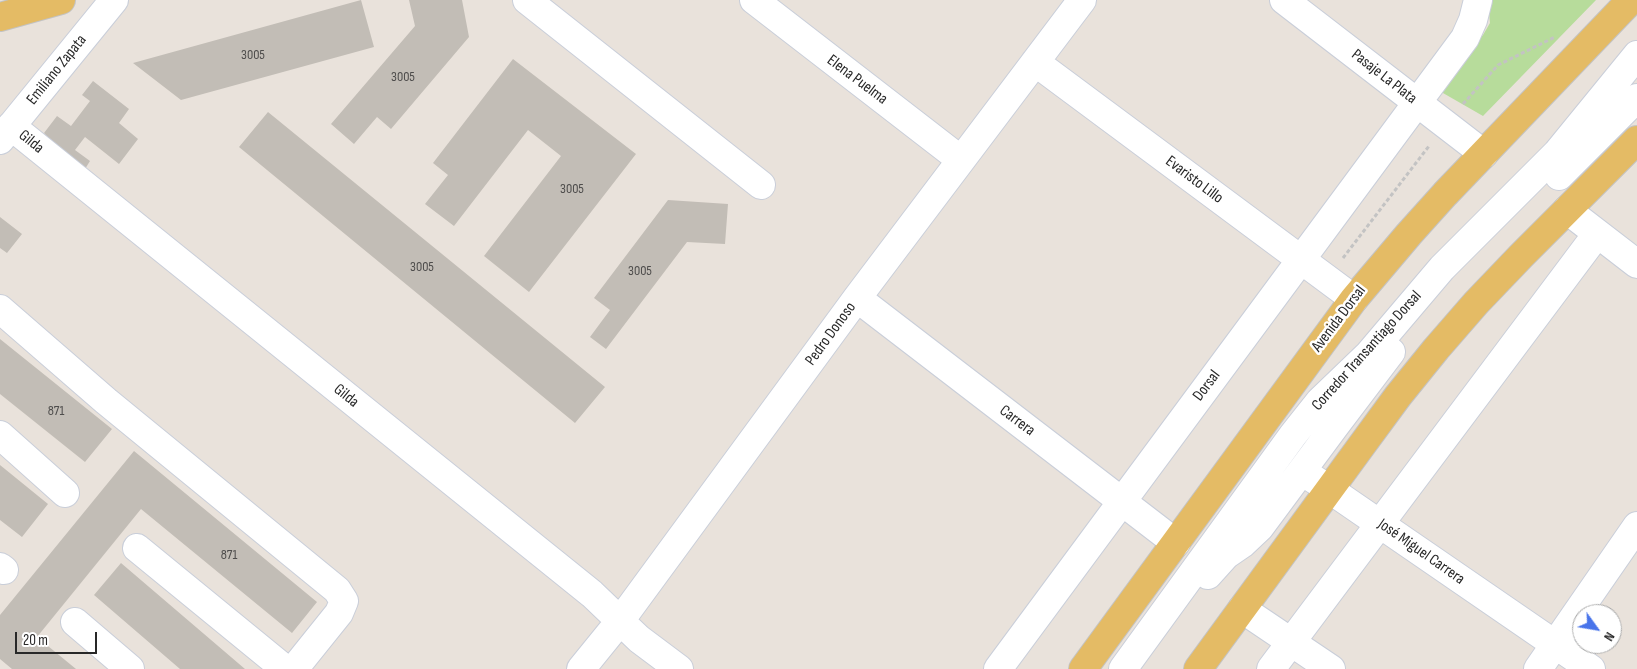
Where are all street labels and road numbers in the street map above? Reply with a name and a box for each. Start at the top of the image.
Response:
street label: Emiliano Zapata [23,31,91,109]
street label: Pasaje La Plata [1347,45,1421,109]
street label: Elena Puelma [823,51,891,109]
street label: Gilda [15,126,47,158]
street label: Evaristo Lillo [1161,152,1227,208]
street label: Avenida Dorsal [1308,282,1370,356]
street label: Corredor Transantiago Dorsal [1308,287,1426,415]
street label: Pedro Donoso [802,299,860,369]
street label: Dorsal [1189,367,1225,405]
street label: Gilda [330,380,362,412]
street label: Carrera [995,401,1039,441]
street label: José Miguel Carrera [1374,515,1468,589]

